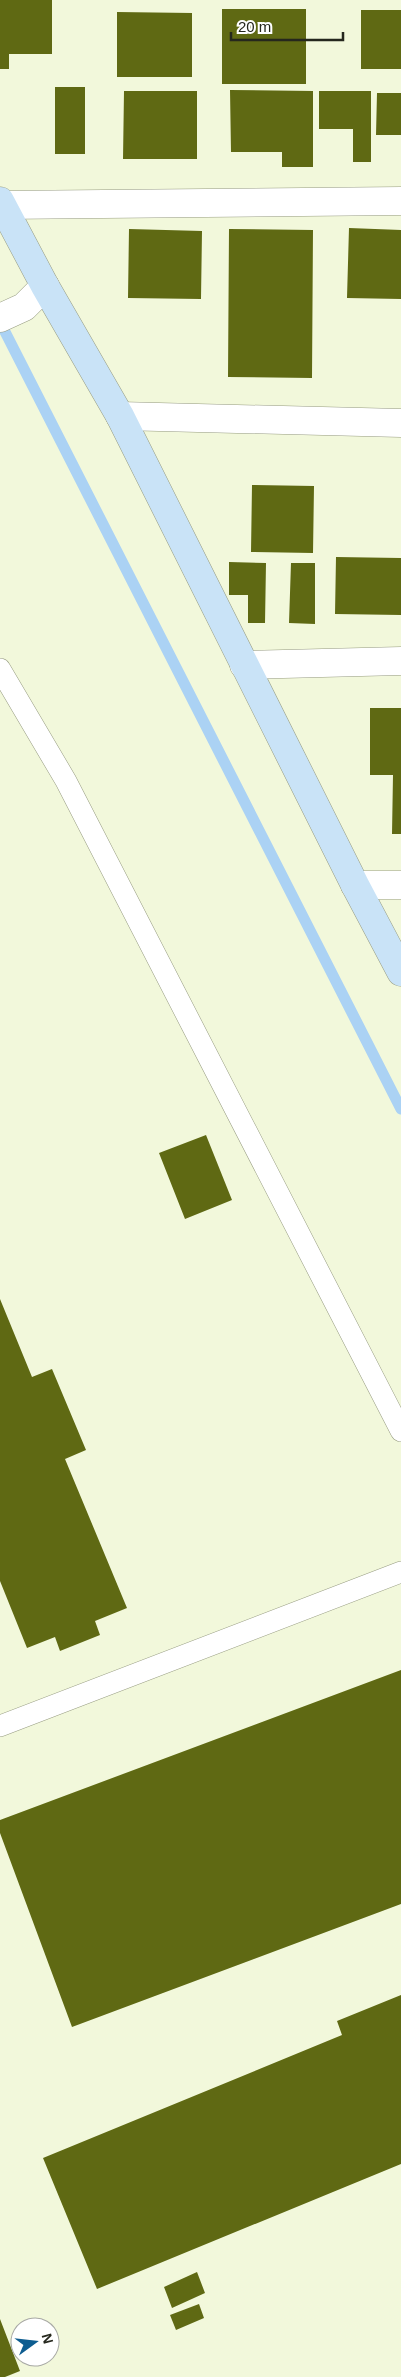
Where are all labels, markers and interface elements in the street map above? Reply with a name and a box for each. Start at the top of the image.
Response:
scale bar [231,10,344,42]
text: 20 m [238,18,271,35]
north arrow [10,2317,60,2367]
text: N [39,2332,57,2346]

